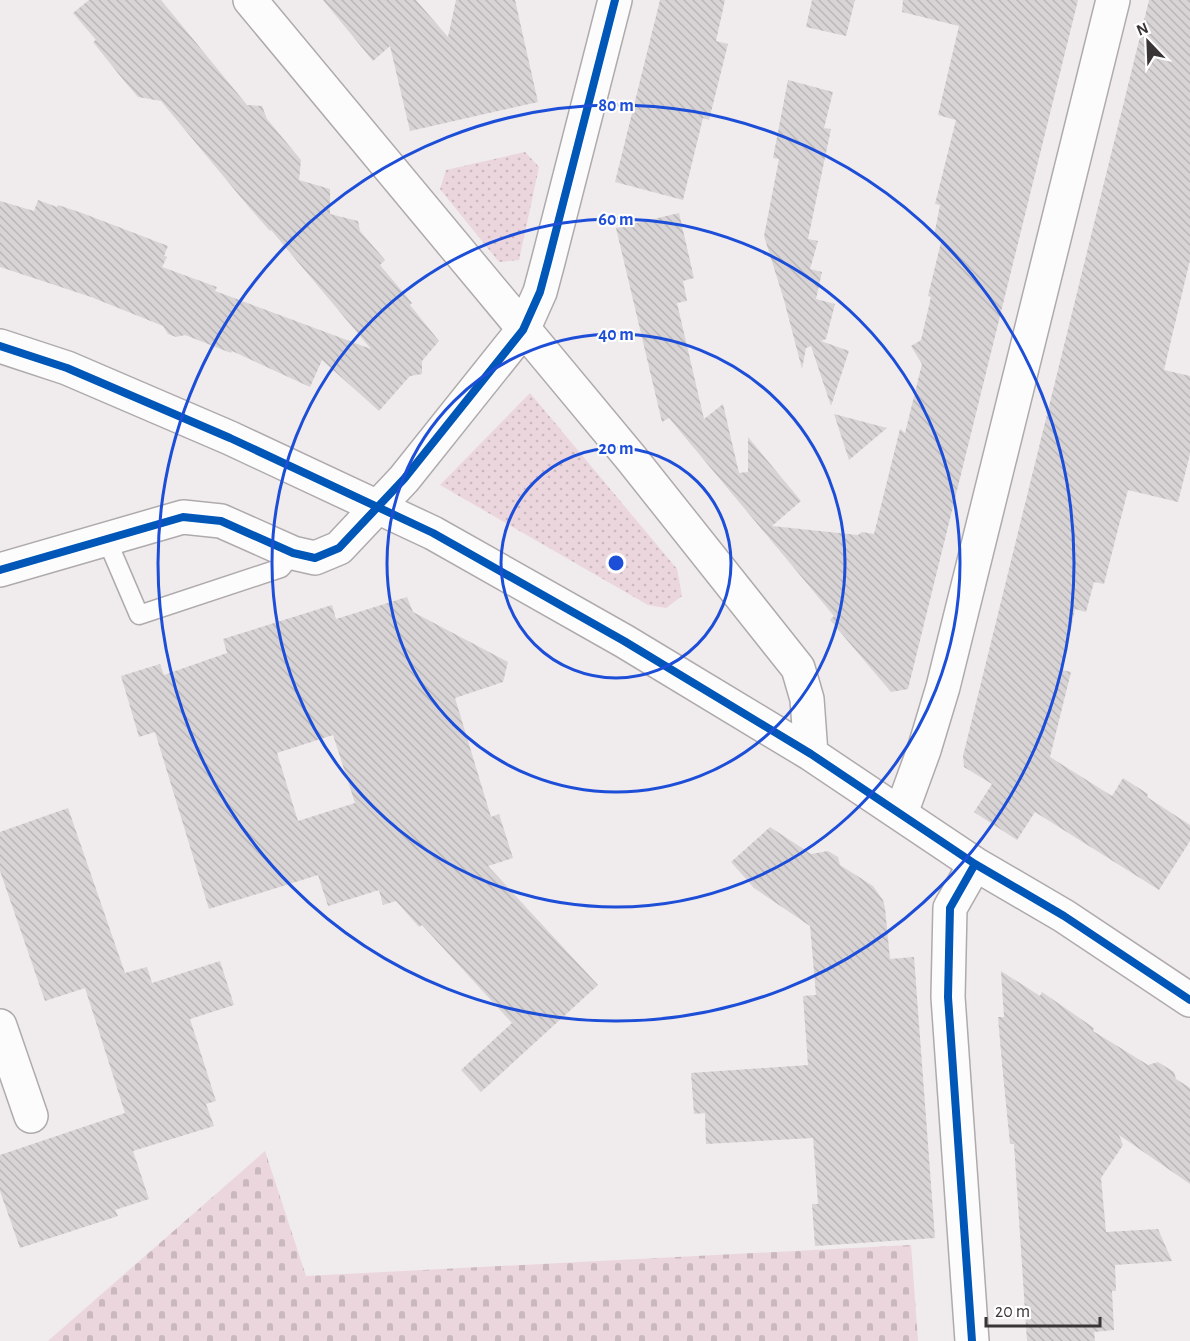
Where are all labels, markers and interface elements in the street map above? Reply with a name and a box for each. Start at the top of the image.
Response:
north arrow [1118,12,1178,72]
text: N [1134,20,1151,39]
text: 80 m [598,97,634,115]
text: 60 m [598,211,634,229]
text: 40 m [598,326,634,344]
text: 20 m [598,440,634,458]
centre of rings [606,553,626,573]
scale bar [986,1290,1100,1328]
text: 20 m [995,1303,1030,1321]

